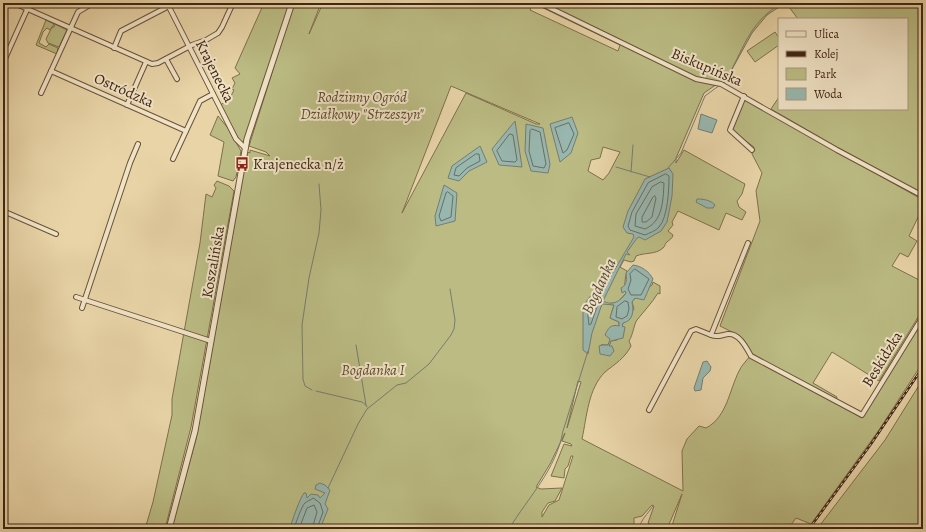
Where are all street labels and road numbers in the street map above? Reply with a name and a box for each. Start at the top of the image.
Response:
street label: Krajenecka [191,36,239,106]
street label: Biskupińska [668,43,746,91]
street label: Ostródzka [91,68,157,112]
street label: Koszalińska [197,224,229,300]
street label: Beskidzka [857,327,907,391]

